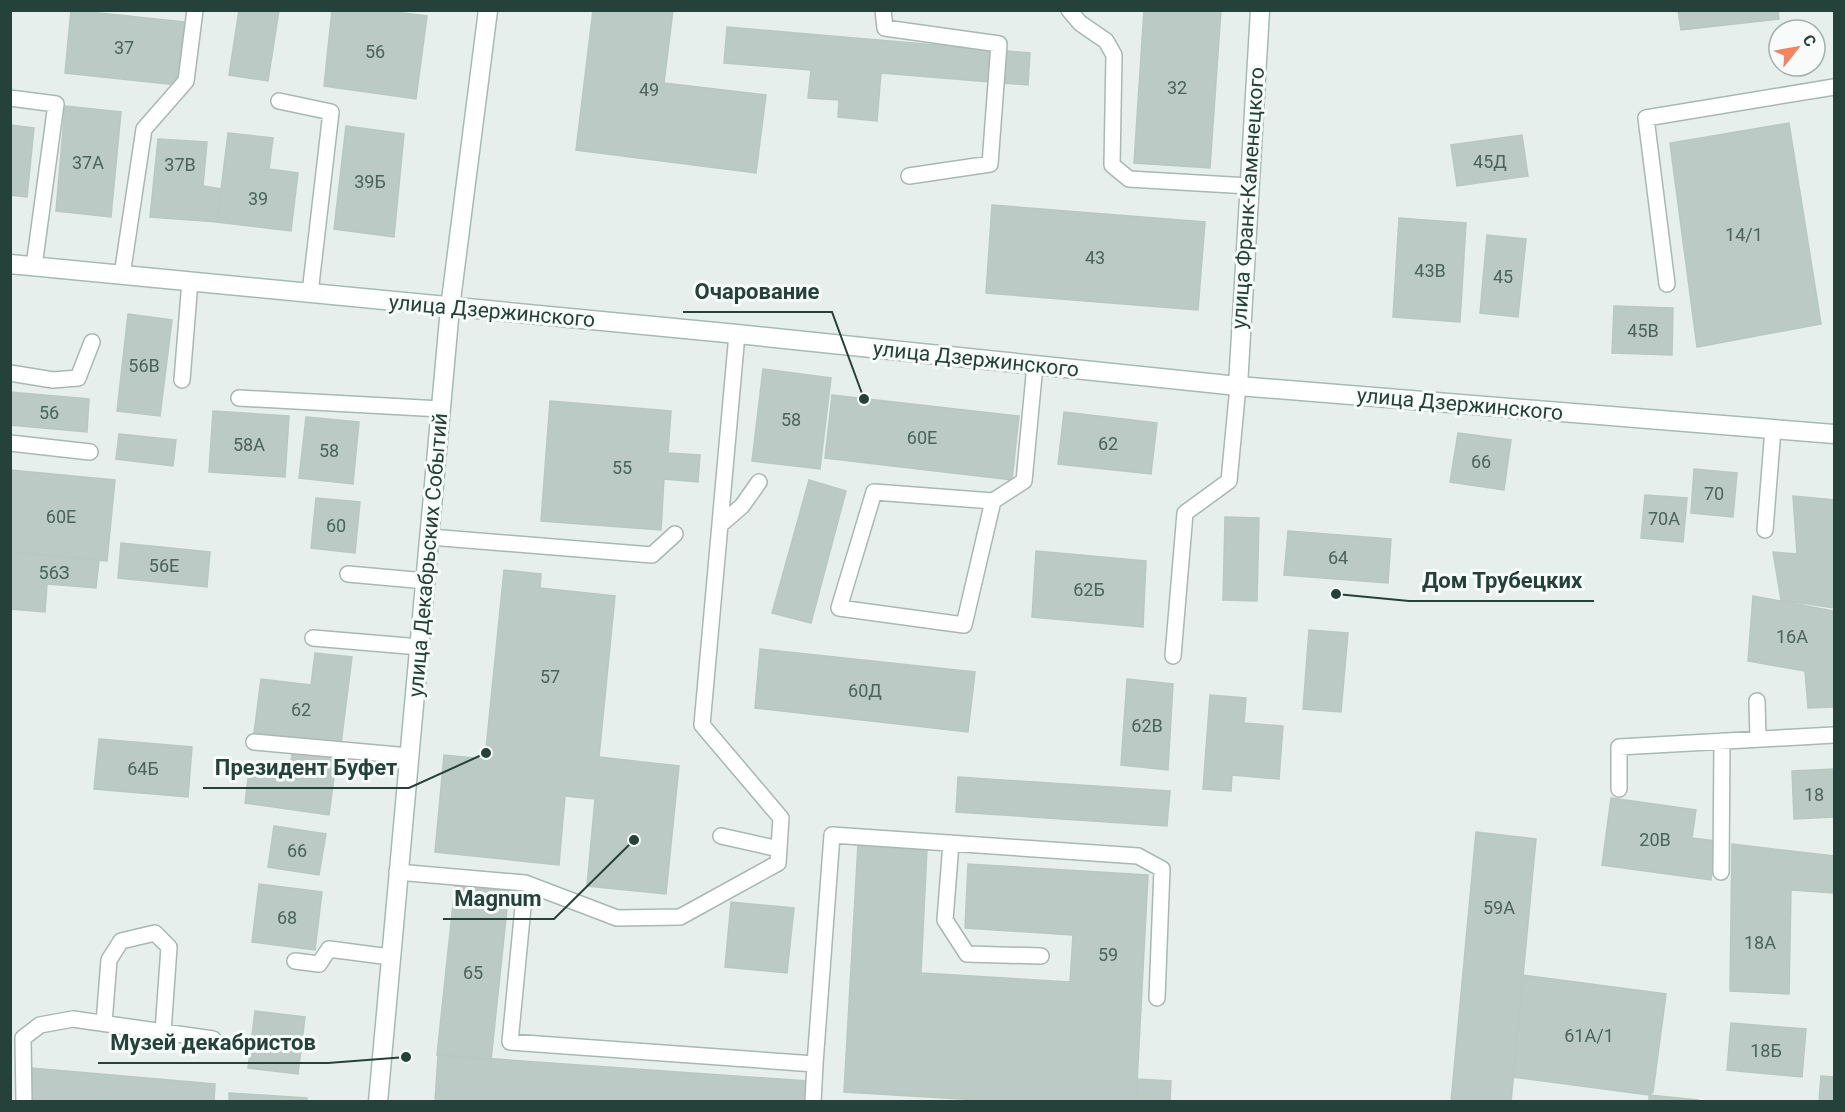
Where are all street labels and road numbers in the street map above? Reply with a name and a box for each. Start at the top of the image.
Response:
street label: улица Франк-Каменецкого [1227,66,1269,330]
street label: улица Дзержинского [388,290,596,332]
street label: улица Дзержинского [872,336,1080,382]
street label: улица Дзержинского [1356,383,1564,425]
street label: улица Декабрьских Событий [404,412,452,698]

